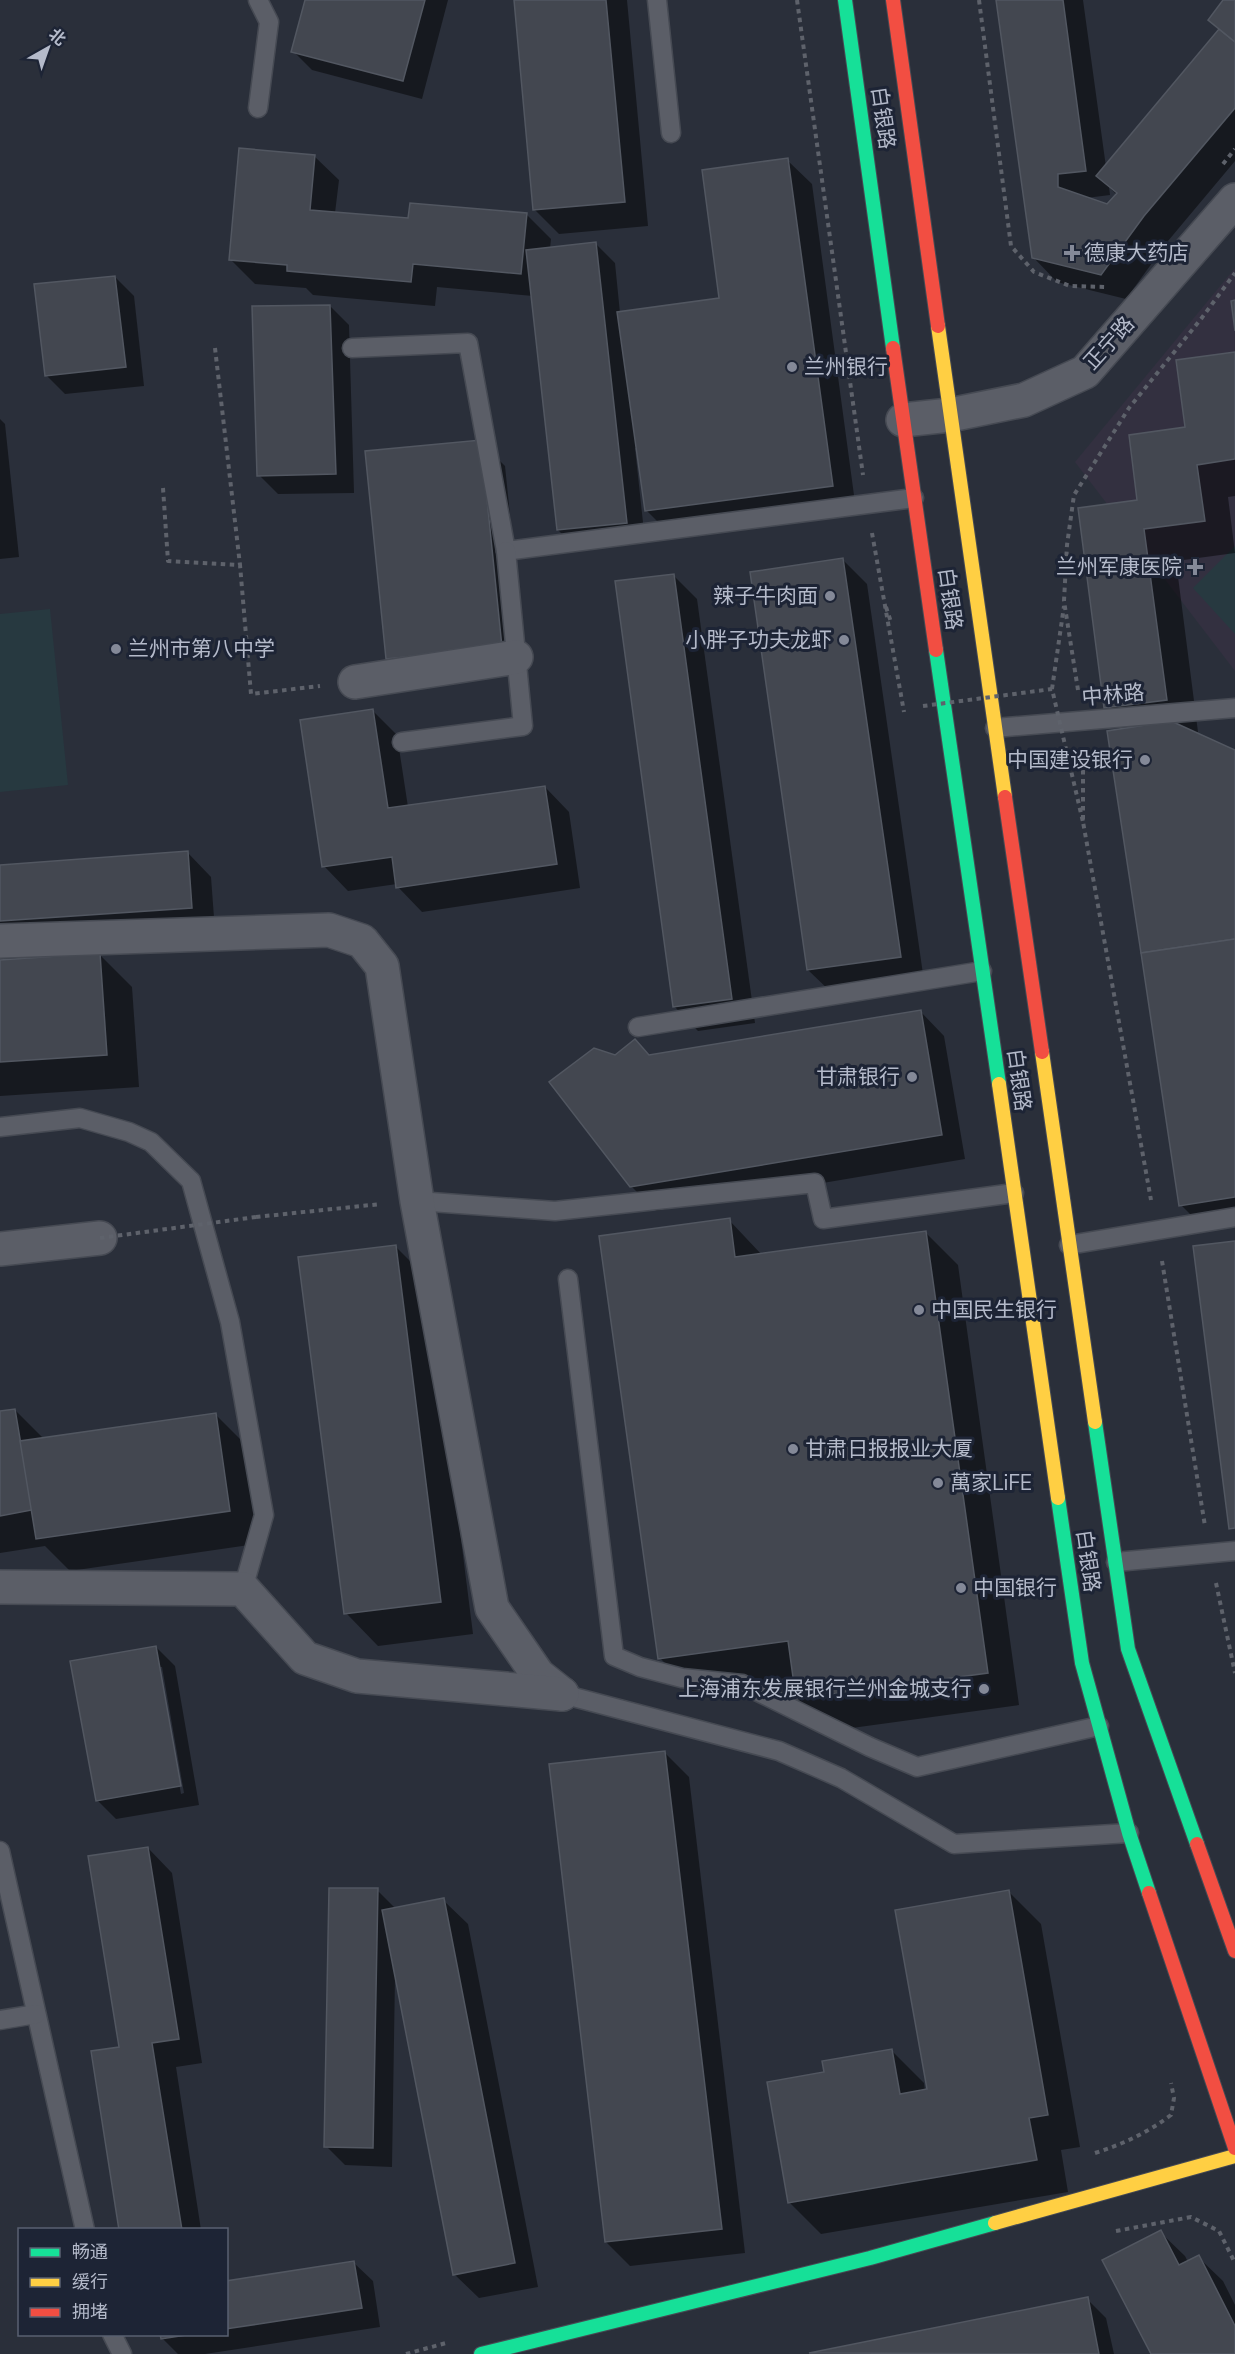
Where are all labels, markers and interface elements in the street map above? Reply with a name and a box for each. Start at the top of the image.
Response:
north arrow [18,18,78,78]
text: 北 [44,24,70,51]
street label: 白银路 [865,85,901,151]
place label: 德康大药店 [1084,239,1189,267]
marker: 德康大药店 [1065,246,1079,260]
street label: 正宁路 [1078,310,1140,376]
place label: 兰州银行 [804,353,888,381]
marker: 兰州银行 [785,360,799,374]
place label: 兰州军康医院 [1056,553,1182,581]
marker: 兰州军康医院 [1186,558,1204,576]
street label: 白银路 [932,566,968,632]
place label: 辣子牛肉面 [713,582,818,610]
marker: 辣子牛肉面 [823,589,837,603]
place label: 小胖子功夫龙虾 [685,626,832,654]
marker: 小胖子功夫龙虾 [837,633,851,647]
place label: 兰州市第八中学 [128,635,275,663]
marker: 兰州市第八中学 [109,642,123,656]
street label: 中林路 [1080,678,1146,712]
place label: 中国建设银行 [1007,746,1133,774]
marker: 中国建设银行 [1138,753,1152,767]
street label: 白银路 [1001,1047,1037,1113]
place label: 甘肃银行 [816,1063,900,1091]
marker: 甘肃银行 [905,1070,919,1084]
place label: 中国民生银行 [931,1296,1057,1324]
marker: 中国民生银行 [912,1303,926,1317]
place label: 甘肃日报报业大厦 [805,1435,973,1463]
marker: 甘肃日报报业大厦 [786,1442,800,1456]
place label: 萬家LiFE [950,1469,1032,1497]
marker: 萬家LiFE [931,1476,945,1490]
street label: 白银路 [1070,1528,1106,1594]
place label: 中国银行 [973,1574,1057,1602]
marker: 中国银行 [954,1581,968,1595]
place label: 上海浦东发展银行兰州金城支行 [678,1675,972,1703]
marker: 上海浦东发展银行兰州金城支行 [977,1682,991,1696]
legend [18,2228,228,2336]
text: 畅通 [72,2240,108,2264]
text: 缓行 [72,2270,108,2294]
text: 拥堵 [72,2300,108,2324]

